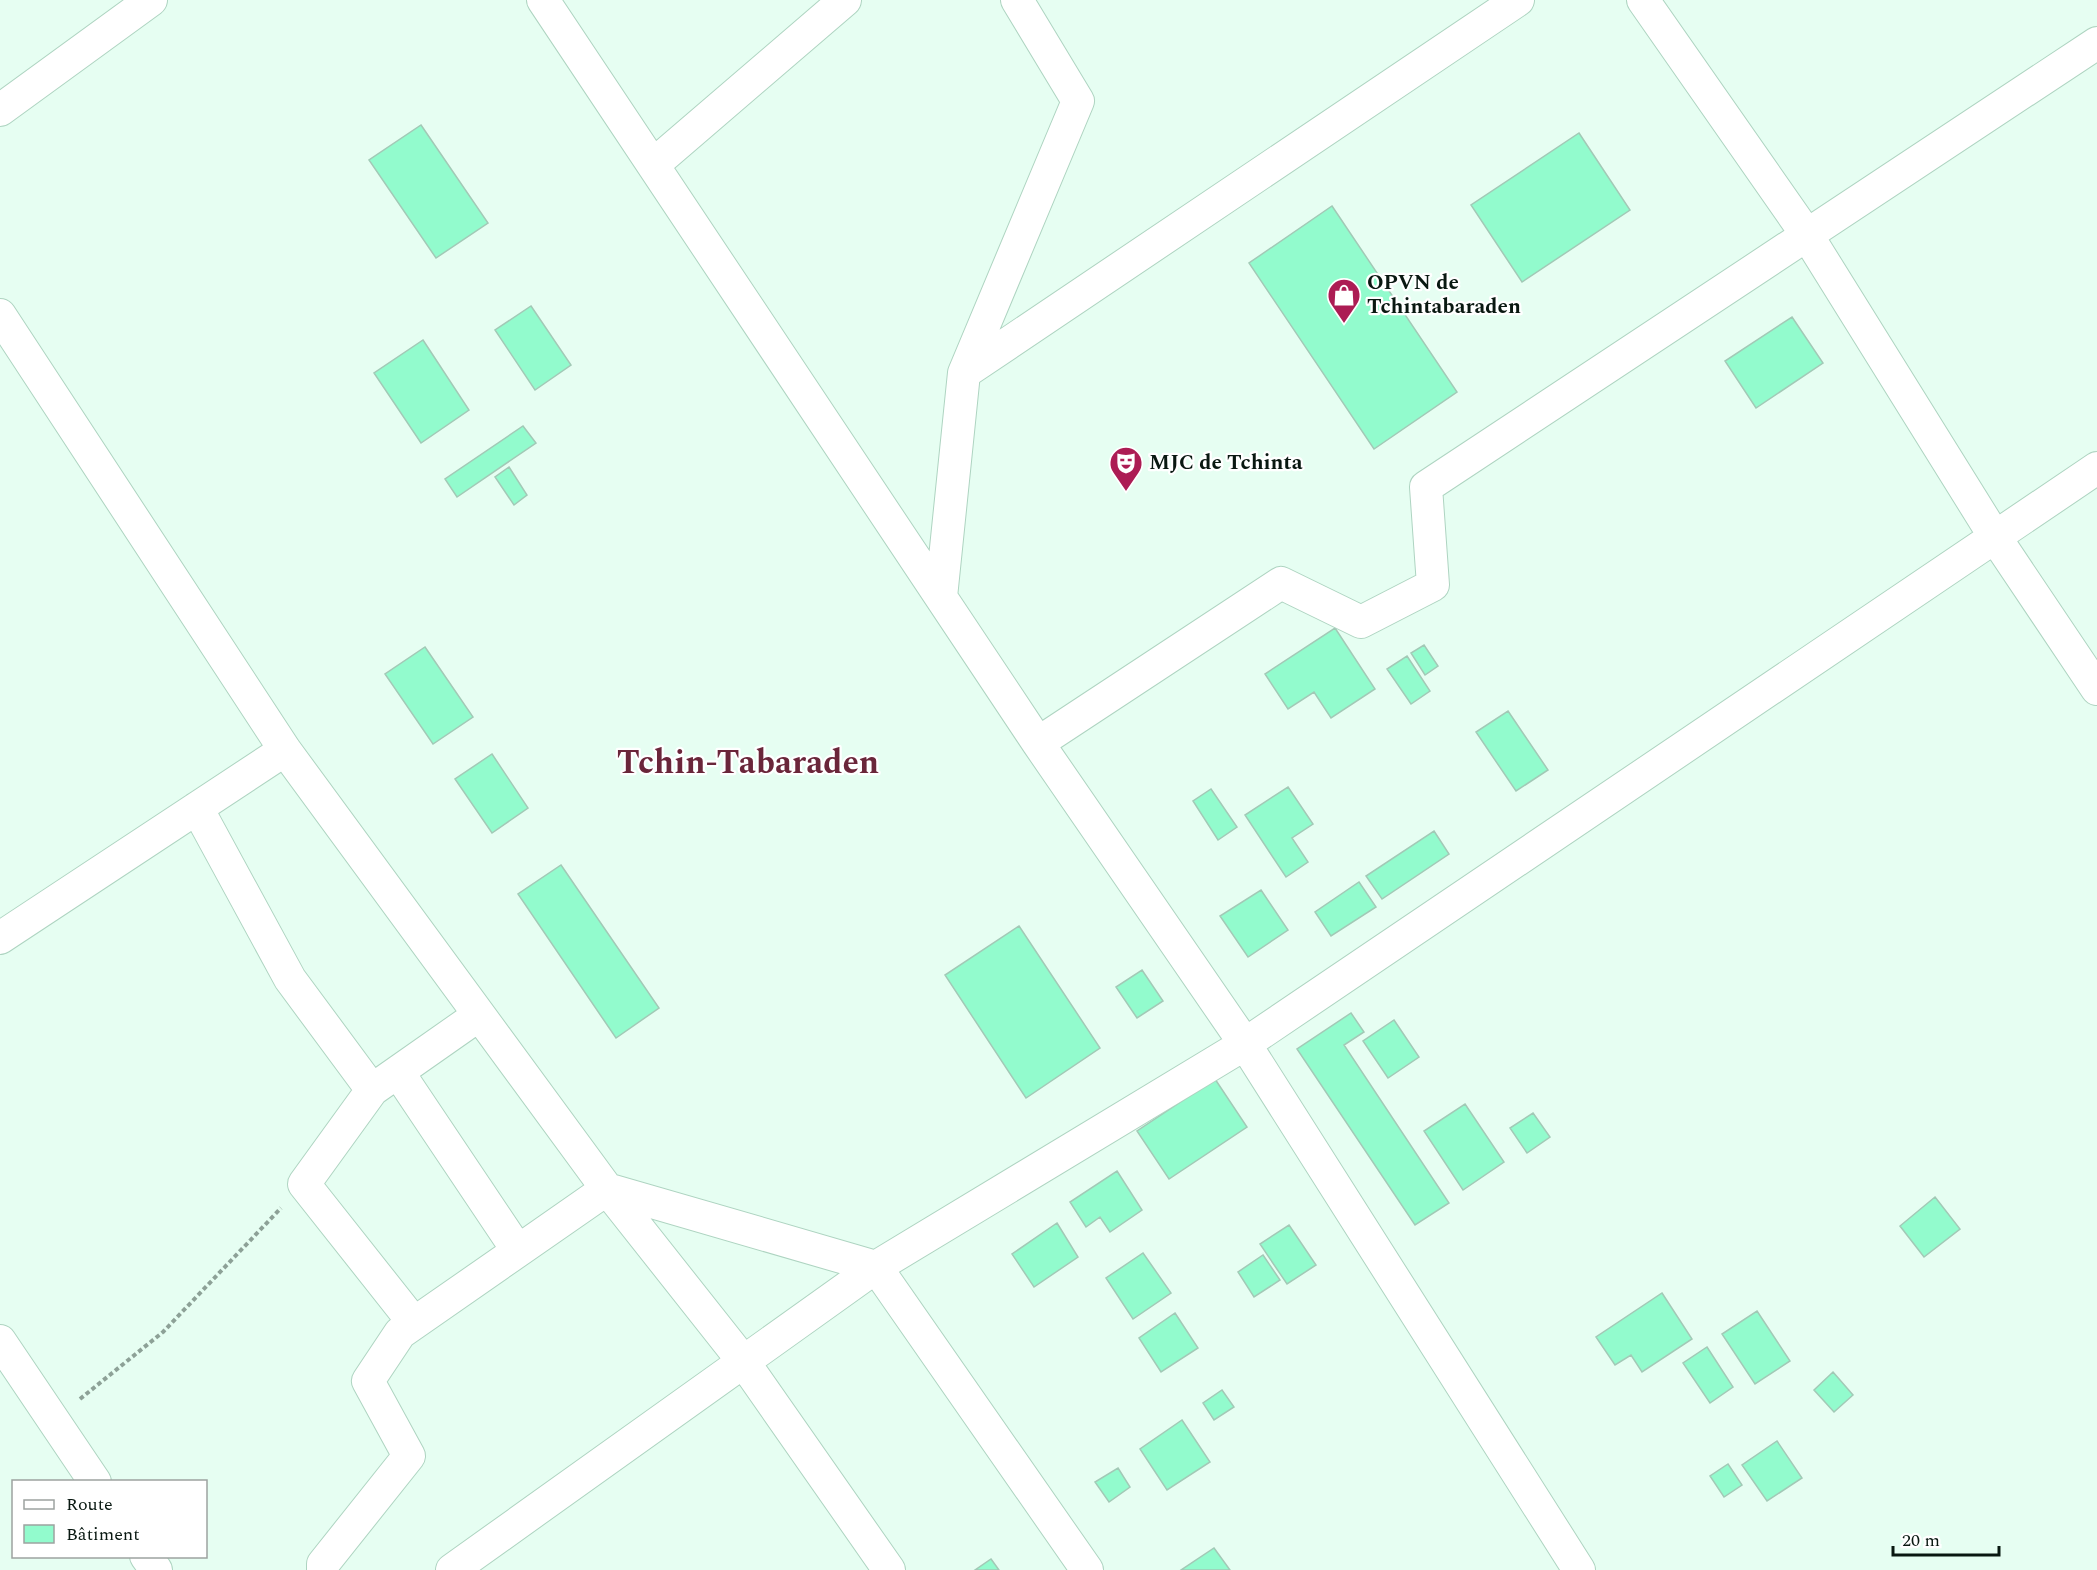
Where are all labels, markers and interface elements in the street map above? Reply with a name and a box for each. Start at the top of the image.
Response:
place label: OPVN de Tchintabaraden [1367,267,1521,323]
shop icon: OPVN de Tchintabaraden [1326,277,1362,324]
theatre icon: MJC de Tchinta [1108,445,1144,492]
place label: MJC de Tchinta [1149,447,1303,479]
district label: Tchin-Tabaraden [617,738,879,788]
legend [12,1480,207,1558]
text: Route [66,1491,113,1518]
scale bar [1893,1519,2000,1557]
text: Bâtiment [66,1521,140,1548]
text: 20 m [1902,1527,1940,1554]

